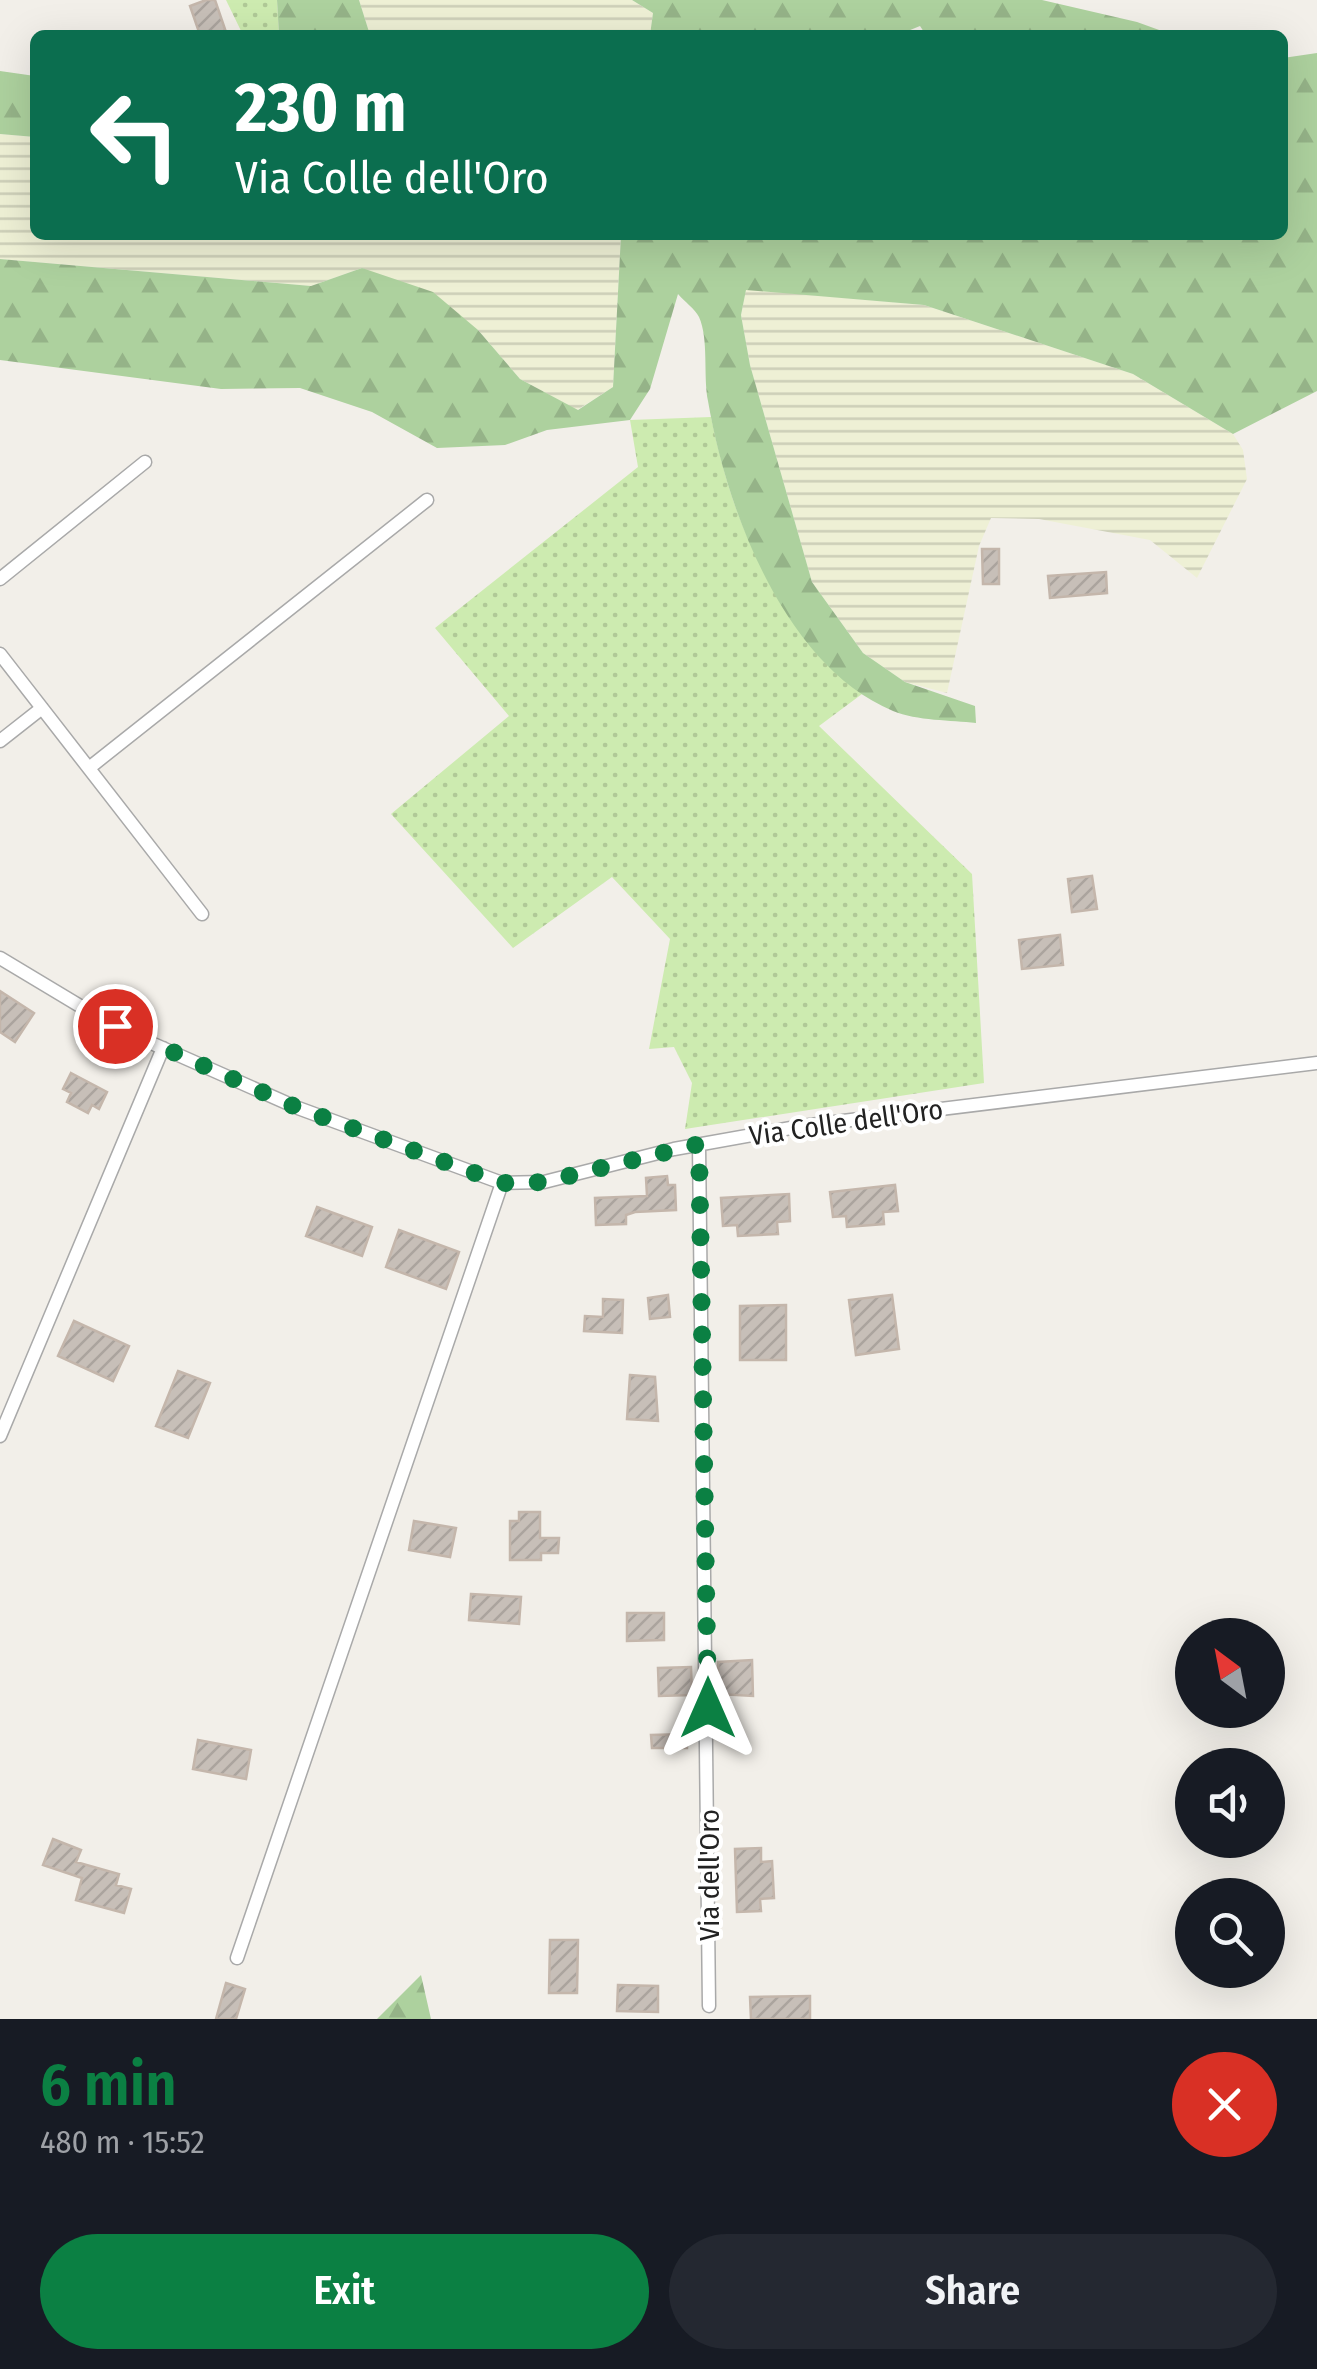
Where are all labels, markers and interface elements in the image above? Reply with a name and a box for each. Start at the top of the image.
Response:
text: 230 m [235,66,407,150]
icon: left [70,70,200,200]
text: Via Colle dell'Oro [235,151,549,205]
pin [73,984,158,1069]
icon: arrive [88,999,143,1054]
street label: Via Colle dell'Oro [747,1093,945,1152]
north arrow [1175,1618,1285,1728]
map controls [1175,1618,1285,1988]
position arrow [656,1656,760,1760]
button: sound [1175,1748,1285,1858]
street label: Via dell'Oro [693,1809,726,1941]
button: search [1175,1878,1285,1988]
text: 6 min [40,2049,177,2121]
button: close [1172,2052,1277,2157]
text: 480 m · 15:52 [40,2123,205,2161]
button: Exit [40,2234,649,2349]
button: Share [669,2234,1277,2349]

